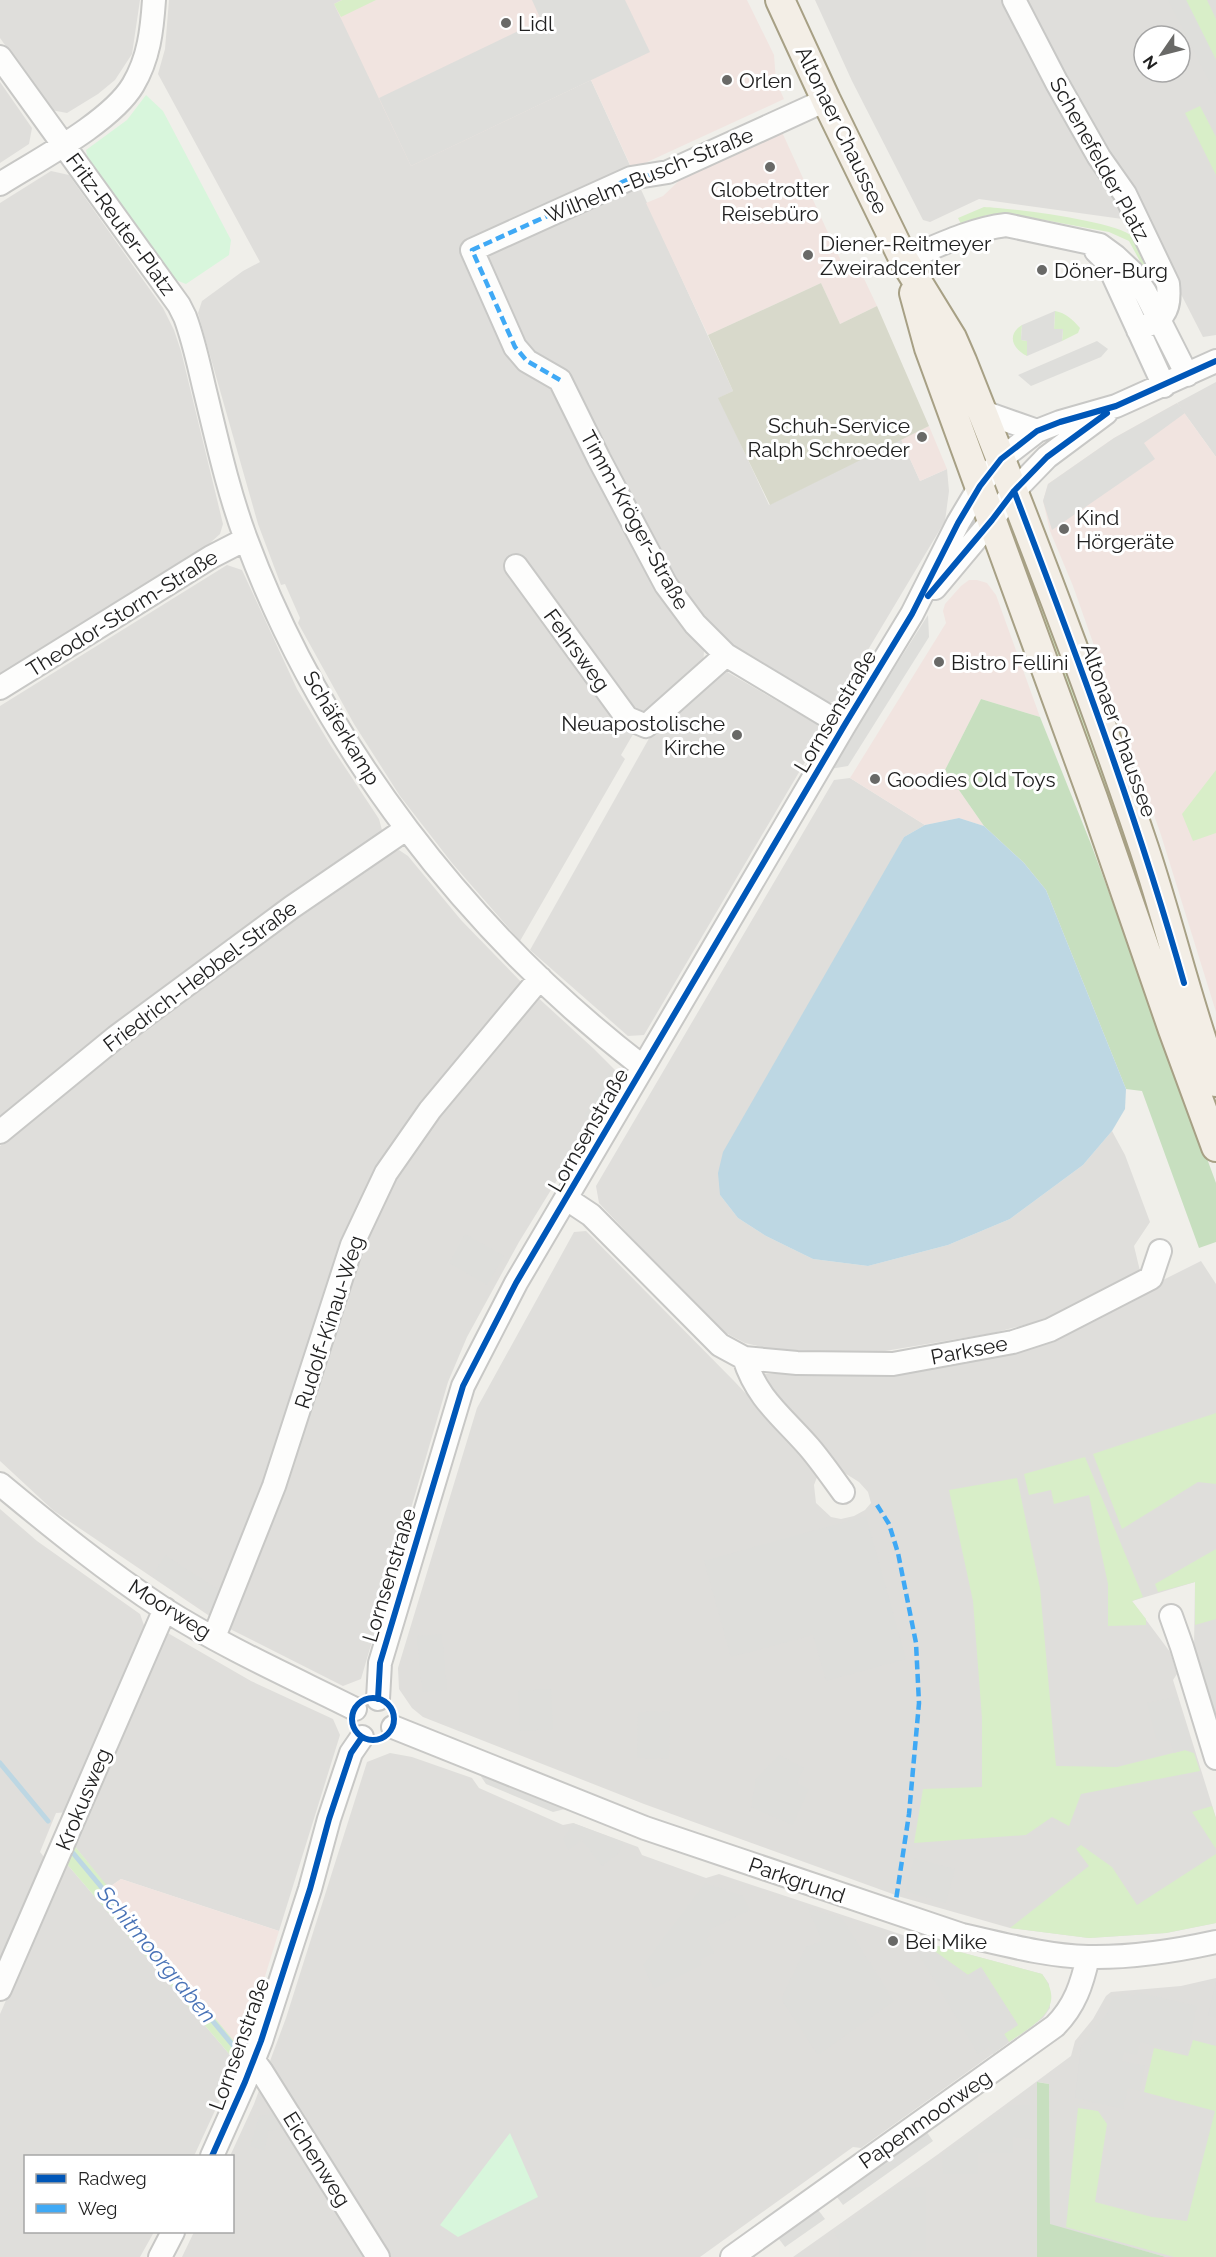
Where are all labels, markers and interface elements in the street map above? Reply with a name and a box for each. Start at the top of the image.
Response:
place label: Lidl [518,11,554,36]
marker: Lidl [499,16,513,30]
north arrow [1132,24,1192,84]
street label: Altonaer Chaussee [791,42,893,218]
text: N [1139,52,1161,73]
place label: Orlen [739,68,792,93]
marker: Orlen [720,73,734,87]
street label: Schenefelder Platz [1045,73,1155,245]
street label: Wilhelm-Busch-Straße [541,122,757,228]
street label: Fritz-Reuter-Platz [61,148,181,300]
marker: Globetrotter Reisebüro [763,160,777,174]
place label: Globetrotter Reisebüro [711,177,830,226]
place label: Diener-Reitmeyer Zweiradcenter [820,231,992,280]
marker: Diener-Reitmeyer Zweiradcenter [801,248,815,262]
place label: Döner-Burg [1054,258,1168,283]
marker: Döner-Burg [1035,263,1049,277]
place label: Schuh-Service Ralph Schroeder [748,413,911,462]
street label: Timm-Kröger-Straße [575,426,695,614]
marker: Schuh-Service Ralph Schroeder [915,430,929,444]
place label: Kind Hörgeräte [1076,505,1174,554]
marker: Kind Hörgeräte [1057,522,1071,536]
street label: Theodor-Storm-Straße [22,544,222,682]
street label: Fehrsweg [539,604,615,696]
street label: Altonaer Chaussee [1076,640,1162,820]
street label: Lornsenstraße [789,645,881,777]
place label: Bistro Fellini [951,650,1068,675]
marker: Bistro Fellini [932,655,946,669]
street label: Schäferkamp [298,666,386,790]
place label: Neuapostolische Kirche [561,711,725,760]
marker: Neuapostolische Kirche [730,728,744,742]
place label: Goodies Old Toys [887,767,1056,792]
marker: Goodies Old Toys [868,772,882,786]
street label: Friedrich-Hebbel-Straße [98,895,302,1057]
street label: Lornsenstraße [543,1064,633,1196]
street label: Rudolf-Kinau-Weg [289,1232,369,1412]
street label: Parksee [928,1330,1010,1370]
street label: Lornsenstraße [357,1505,421,1645]
street label: Moorweg [124,1574,216,1644]
street label: Krokusweg [50,1744,116,1854]
street label: Parkgrund [745,1852,849,1908]
water label: Schitmoorgraben [91,1879,222,2028]
place label: Bei Mike [905,1929,987,1954]
marker: Bei Mike [886,1934,900,1948]
street label: Lornsenstraße [204,1975,274,2113]
street label: Papenmoorweg [854,2064,996,2174]
street label: Eichenweg [278,2107,356,2211]
legend [24,2155,234,2233]
text: Radweg [78,2168,147,2189]
text: Weg [78,2198,117,2219]

